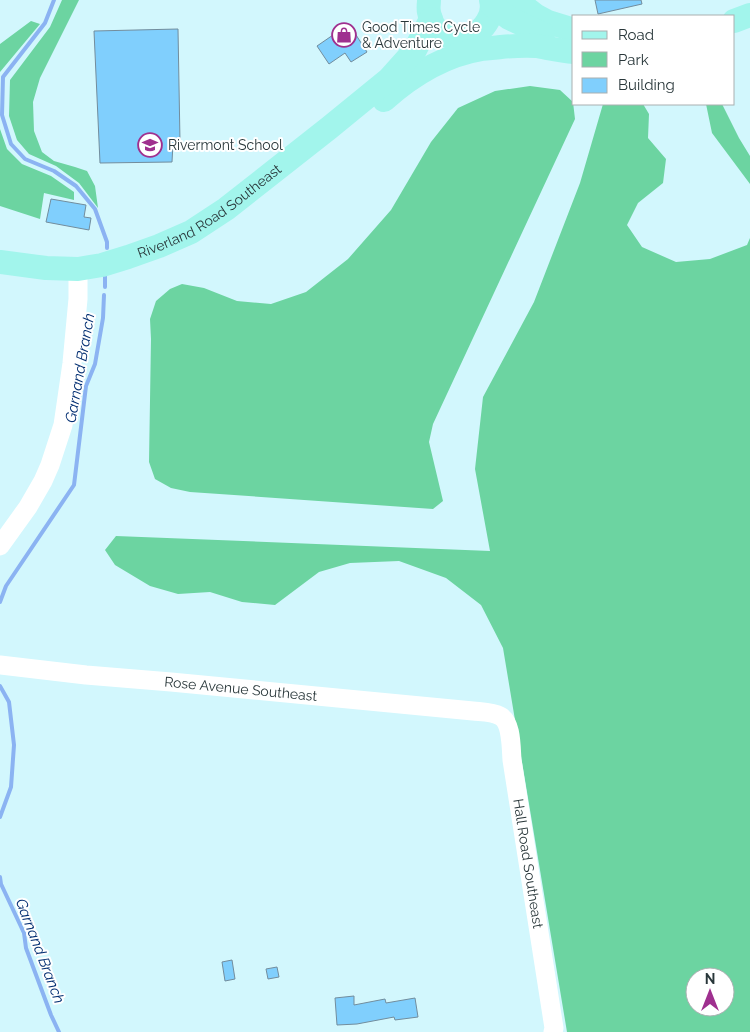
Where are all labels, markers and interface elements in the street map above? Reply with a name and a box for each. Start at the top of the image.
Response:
legend [572,15,735,105]
place label: Good Times Cycle & Adventure [362,19,480,51]
shop icon: Good Times Cycle & Adventure [331,22,357,48]
text: Road [618,26,654,44]
text: Park [618,51,649,69]
text: Building [618,76,675,94]
school or university icon: Rivermont School [137,132,163,158]
place label: Rivermont School [168,137,283,153]
street label: Riverland Road Southeast [135,161,285,261]
water label: Garnand Branch [61,312,99,424]
street label: Rose Avenue Southeast [164,673,318,704]
street label: Hall Road Southeast [510,797,546,930]
water label: Garnand Branch [12,896,68,1006]
north arrow [685,967,735,1017]
text: N [705,971,715,987]

